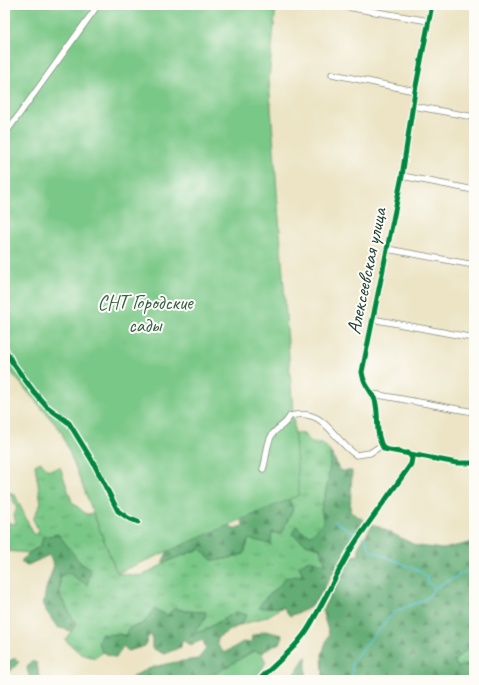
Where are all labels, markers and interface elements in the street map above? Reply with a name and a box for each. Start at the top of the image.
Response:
street label: Алексеевская улица [341,204,392,337]
park label: СНТ Городские сады [97,290,194,338]

